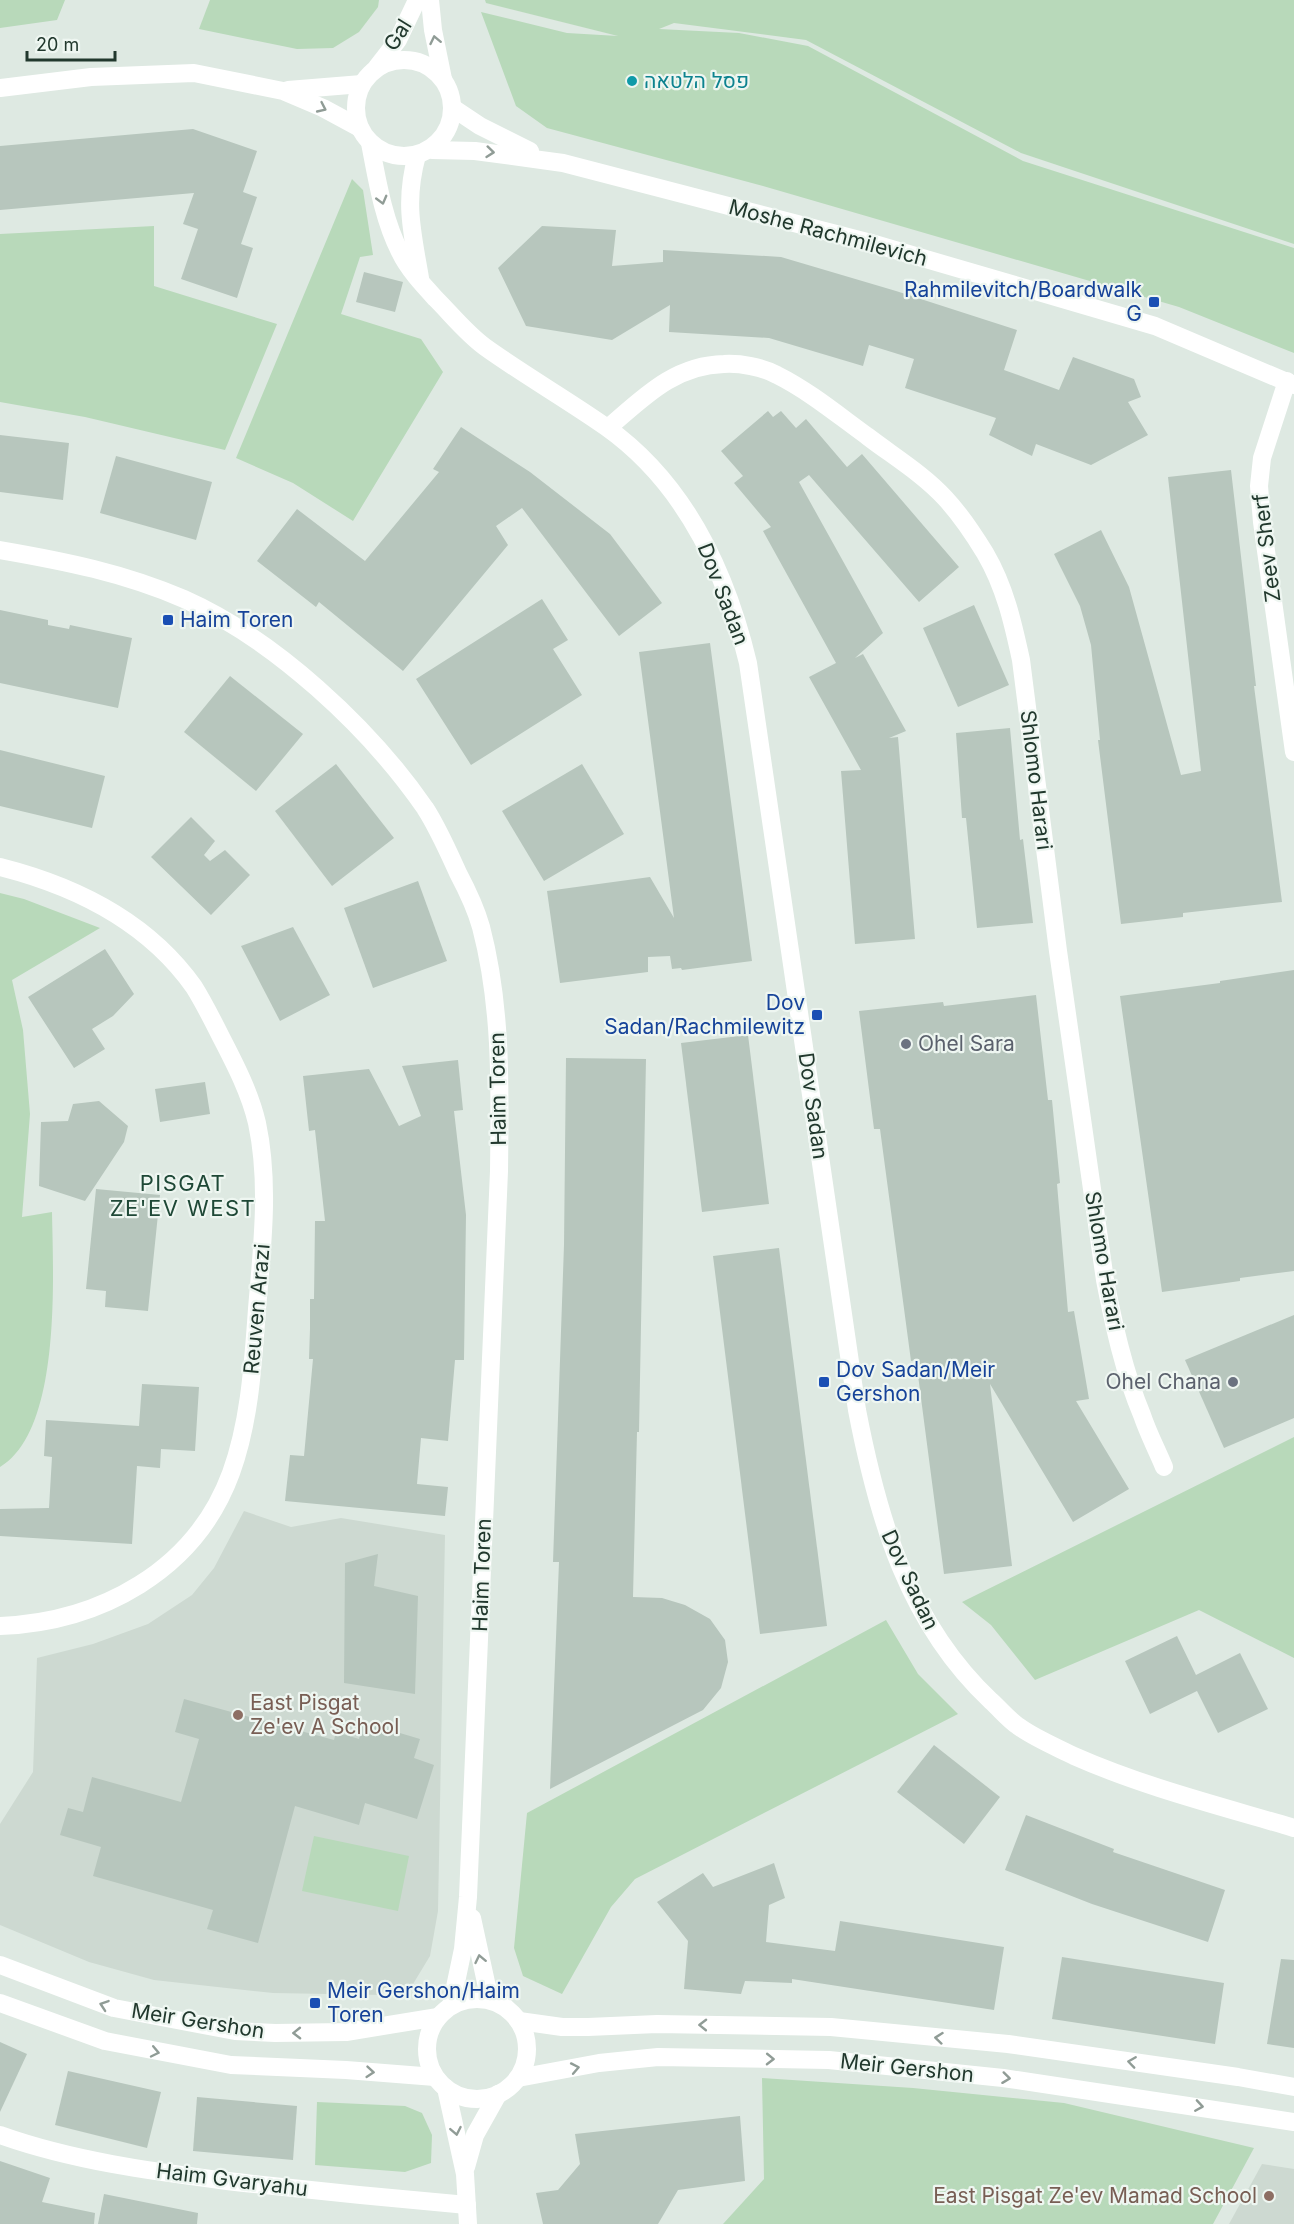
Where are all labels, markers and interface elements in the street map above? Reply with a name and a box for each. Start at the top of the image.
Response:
street label: Gal [378,14,417,55]
scale bar [27,24,116,62]
text: 20 m [36,34,79,55]
one-way arrow [429,35,442,45]
place label: פסל הלטאה [644,68,749,93]
marker: פסל הלטאה [625,74,639,88]
one-way arrow [315,100,326,112]
one-way arrow [486,146,495,158]
one-way arrow [375,194,387,205]
street label: Moshe Rachmilevich [726,194,930,271]
place label: Rahmilevitch/Boardwalk G [904,277,1142,326]
marker: Rahmilevitch/Boardwalk G [1147,295,1161,309]
street label: Zeev Sherf [1247,492,1286,604]
street label: Dov Sadan [693,539,754,648]
place label: Haim Toren [180,607,294,632]
marker: Haim Toren [161,613,175,627]
street label: Shlomo Harari [1016,708,1057,851]
place label: Dov Sadan/Rachmilewitz [604,990,805,1039]
marker: Dov Sadan/Rachmilewitz [810,1008,824,1022]
place label: Ohel Sara [918,1031,1015,1056]
street label: Haim Toren [484,1032,511,1146]
marker: Ohel Sara [899,1037,913,1051]
street label: Dov Sadan [794,1051,833,1161]
district label: PISGAT ZE'EV WEST [110,1170,256,1221]
street label: Shlomo Harari [1080,1189,1129,1332]
street label: Reuven Arazi [238,1243,275,1375]
place label: Dov Sadan/Meir Gershon [836,1357,995,1406]
place label: Ohel Chana [1106,1369,1221,1394]
marker: Dov Sadan/Meir Gershon [817,1375,831,1389]
marker: Ohel Chana [1226,1375,1240,1389]
street label: Haim Toren [467,1518,496,1632]
street label: Dov Sadan [876,1526,944,1634]
place label: East Pisgat Ze'ev A School [250,1690,399,1739]
marker: East Pisgat Ze'ev A School [231,1708,245,1722]
one-way arrow [474,1954,487,1964]
place label: Meir Gershon/Haim Toren [327,1978,520,2027]
marker: Meir Gershon/Haim Toren [308,1996,322,2010]
street label: Meir Gershon [130,1998,266,2043]
one-way arrow [99,1999,110,2012]
one-way arrow [698,2019,707,2031]
one-way arrow [292,2027,301,2039]
one-way arrow [934,2032,944,2045]
one-way arrow [150,2045,160,2058]
street label: Meir Gershon [839,2048,975,2087]
one-way arrow [765,2053,774,2065]
one-way arrow [1128,2056,1137,2068]
one-way arrow [570,2062,580,2075]
one-way arrow [366,2065,375,2078]
one-way arrow [1001,2071,1010,2084]
one-way arrow [1194,2100,1203,2112]
one-way arrow [449,2126,461,2136]
street label: Haim Gvaryahu [155,2158,309,2201]
place label: East Pisgat Ze'ev Mamad School [933,2183,1257,2208]
marker: East Pisgat Ze'ev Mamad School [1262,2189,1276,2203]

